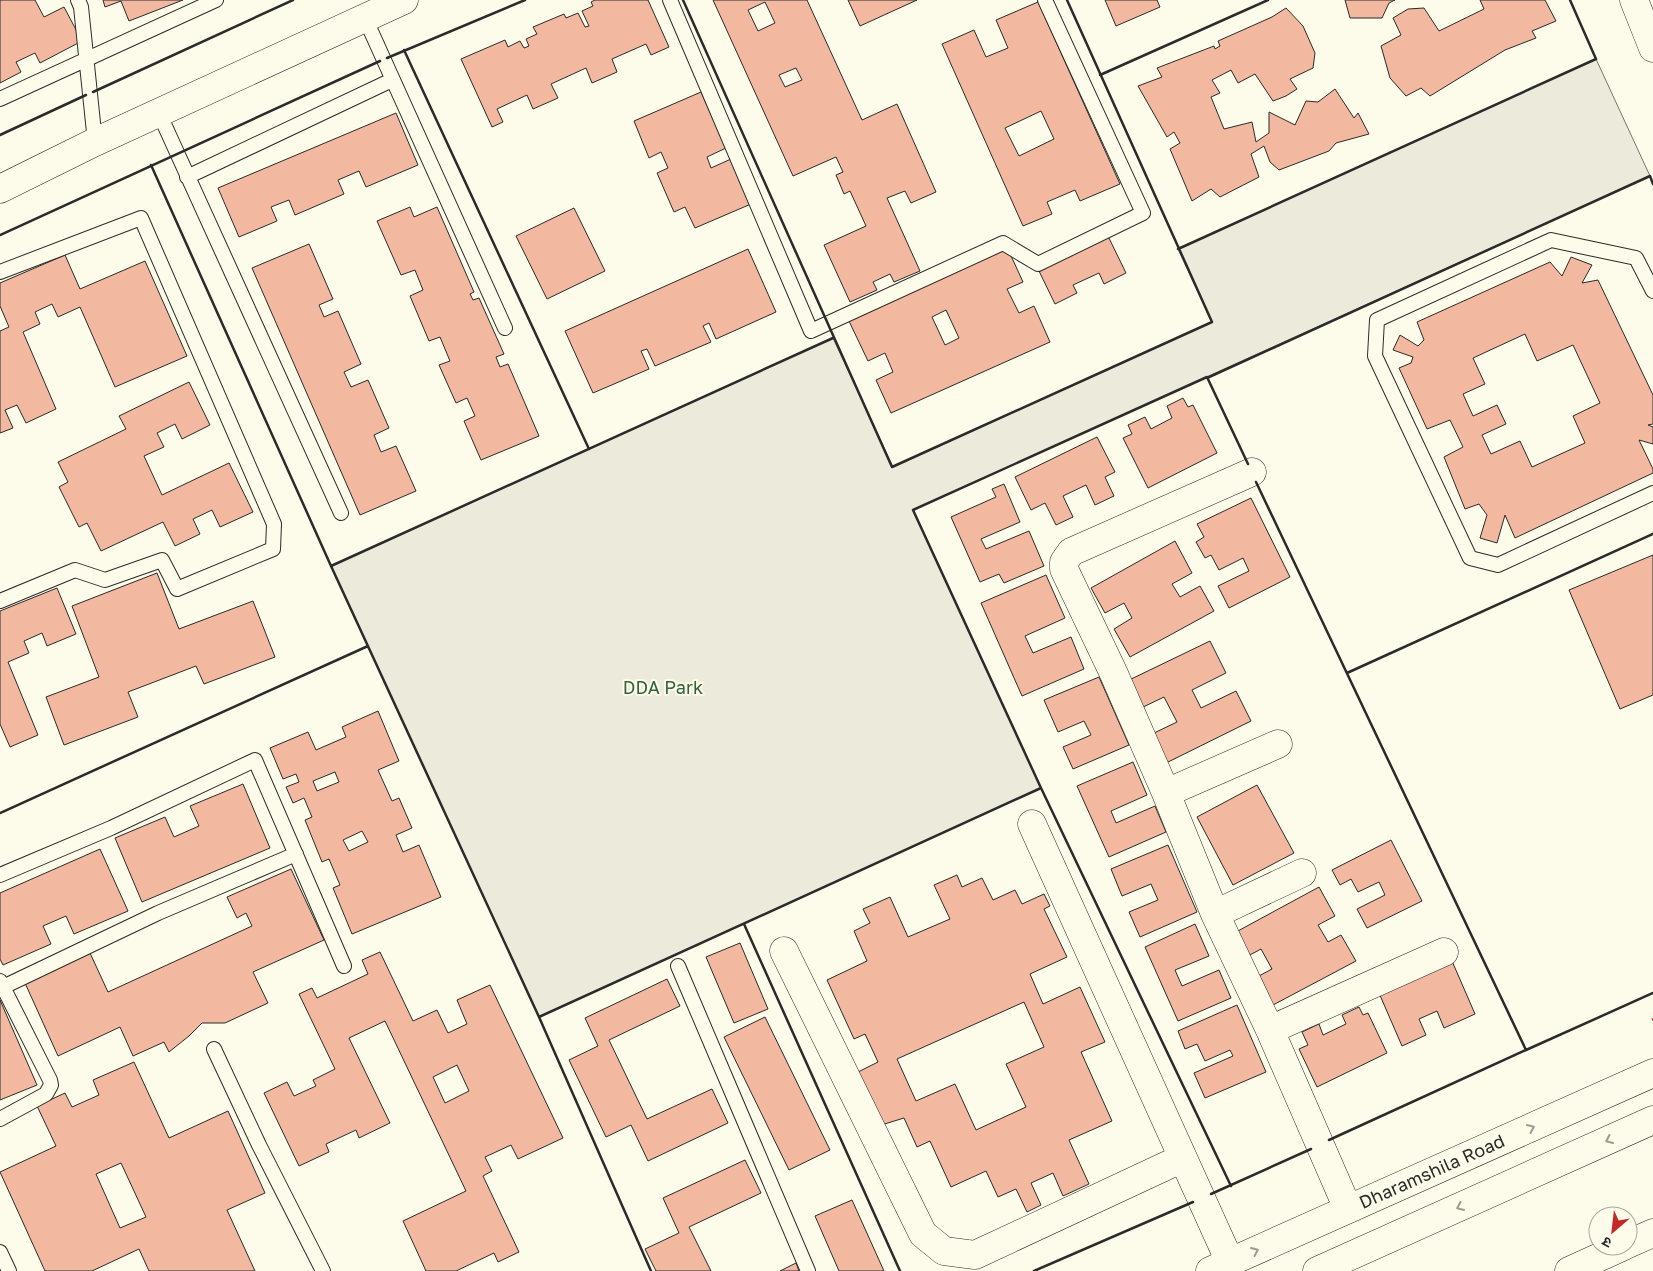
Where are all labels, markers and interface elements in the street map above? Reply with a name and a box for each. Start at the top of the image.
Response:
park label: DDA Park [623,676,703,698]
one-way arrow [1526,1123,1535,1134]
street label: Dharamshila Road [1356,1129,1508,1213]
one-way arrow [1605,1134,1614,1145]
one-way arrow [1456,1200,1465,1211]
north arrow [1588,1206,1638,1256]
text: उ [1598,1233,1614,1252]
one-way arrow [1250,1247,1259,1258]

